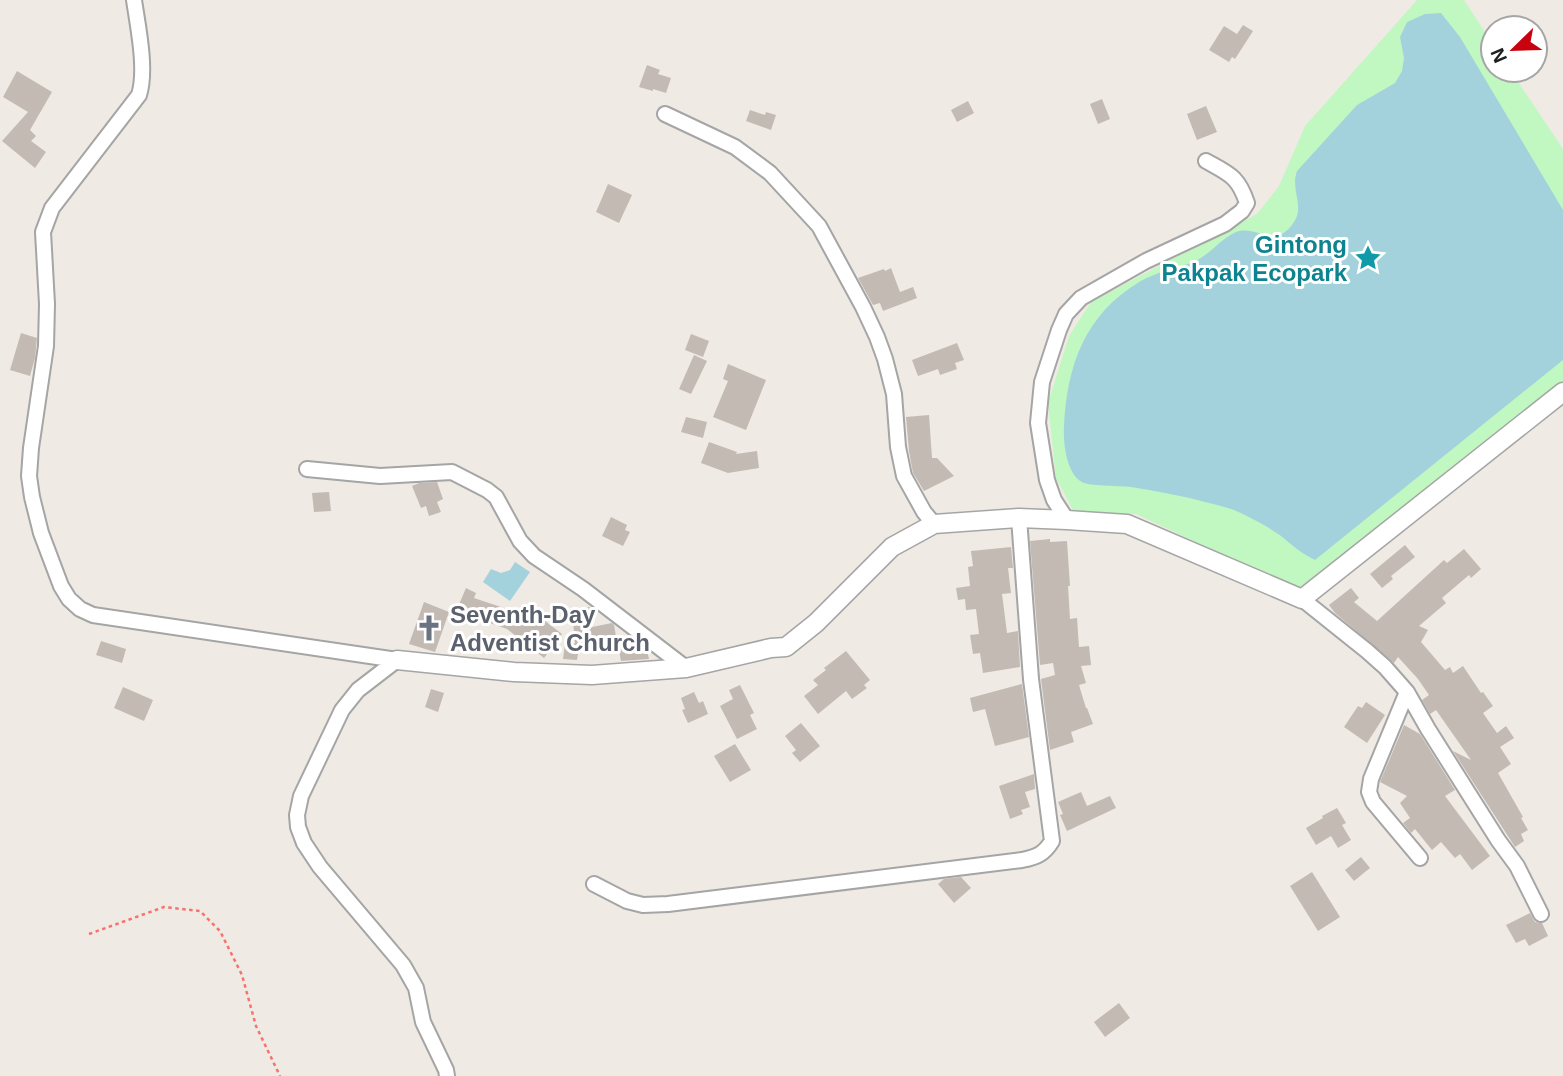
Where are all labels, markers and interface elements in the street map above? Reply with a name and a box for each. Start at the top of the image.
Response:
north arrow [1479,14,1549,84]
text: N [1486,45,1511,66]
place label: Gintong Pakpak Ecopark [1162,231,1348,286]
place icon: Gintong Pakpak Ecopark [1353,243,1383,273]
place label: Seventh-Day Adventist Church [450,601,650,656]
church icon: Seventh-Day Adventist Church [414,613,444,643]

